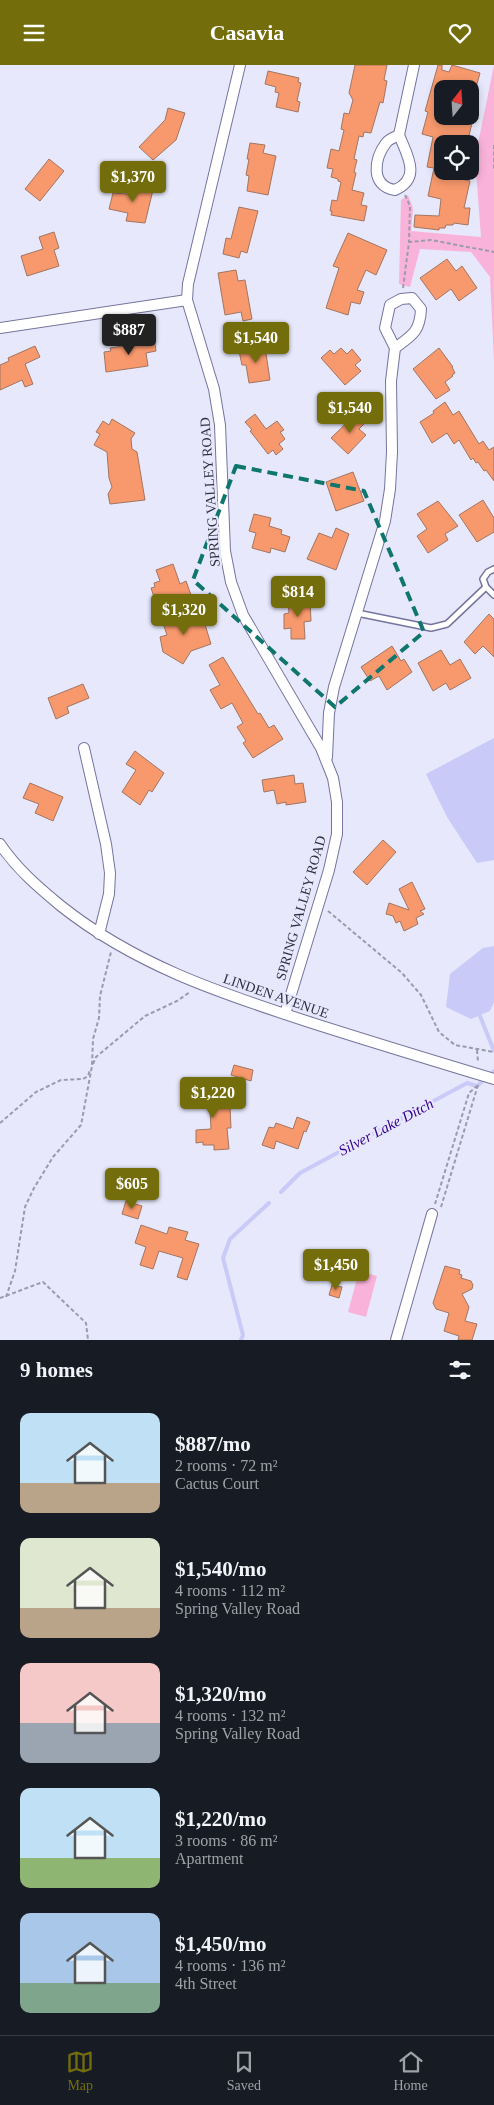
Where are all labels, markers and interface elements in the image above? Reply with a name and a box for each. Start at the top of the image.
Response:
icon: menu [20,19,48,47]
icon: heart [446,19,474,47]
text: Casavia [210,20,284,45]
north arrow [434,80,479,125]
map controls [434,80,479,180]
button: locate [434,135,479,180]
pin: $1,370 [92,161,174,203]
text: $1,370 [111,168,155,185]
pin: $887 [99,313,159,356]
text: $887 [113,321,145,338]
pin: $1,540 [215,321,297,364]
text: $1,540 [234,329,278,346]
pin: $1,540 [309,391,391,434]
text: $1,540 [328,399,372,416]
street label: SPRING VALLEY ROAD [197,417,223,567]
pin: $814 [268,575,328,618]
text: $814 [282,583,314,600]
pin: $1,320 [143,593,225,636]
text: $1,320 [162,601,206,618]
street label: SPRING VALLEY ROAD [273,834,329,982]
street label: LINDEN AVENUE [221,971,331,1021]
pin: $1,220 [172,1077,254,1119]
text: $1,220 [191,1084,235,1101]
water label: Silver Lake Ditch [336,1095,436,1159]
pin: $605 [102,1167,162,1210]
text: $605 [116,1175,148,1192]
pin: $1,450 [295,1249,377,1291]
text: $1,450 [314,1256,358,1273]
icon: filters [446,1356,474,1384]
text: 9 homes [20,1358,93,1382]
text: $887/mo [175,1432,251,1456]
icon: home [60,1433,120,1493]
text: 2 rooms · 72 m² [175,1457,278,1474]
text: Cactus Court [175,1475,259,1492]
text: $1,540/mo [175,1557,267,1581]
icon: home [60,1558,120,1618]
text: 4 rooms · 112 m² [175,1582,285,1599]
text: Spring Valley Road [175,1600,300,1617]
text: $1,320/mo [175,1682,267,1706]
icon: home [60,1683,120,1743]
text: 4 rooms · 132 m² [175,1707,286,1724]
text: Spring Valley Road [175,1725,300,1742]
text: $1,220/mo [175,1807,267,1831]
icon: home [60,1808,120,1868]
text: 3 rooms · 86 m² [175,1832,278,1849]
text: Apartment [175,1850,243,1867]
text: $1,450/mo [175,1932,267,1956]
icon: home [60,1933,120,1993]
text: 4 rooms · 136 m² [175,1957,286,1974]
text: 4th Street [175,1975,237,1992]
tab: Map [66,2048,94,2094]
tab: Saved [227,2048,261,2094]
tab: Home [394,2048,428,2094]

